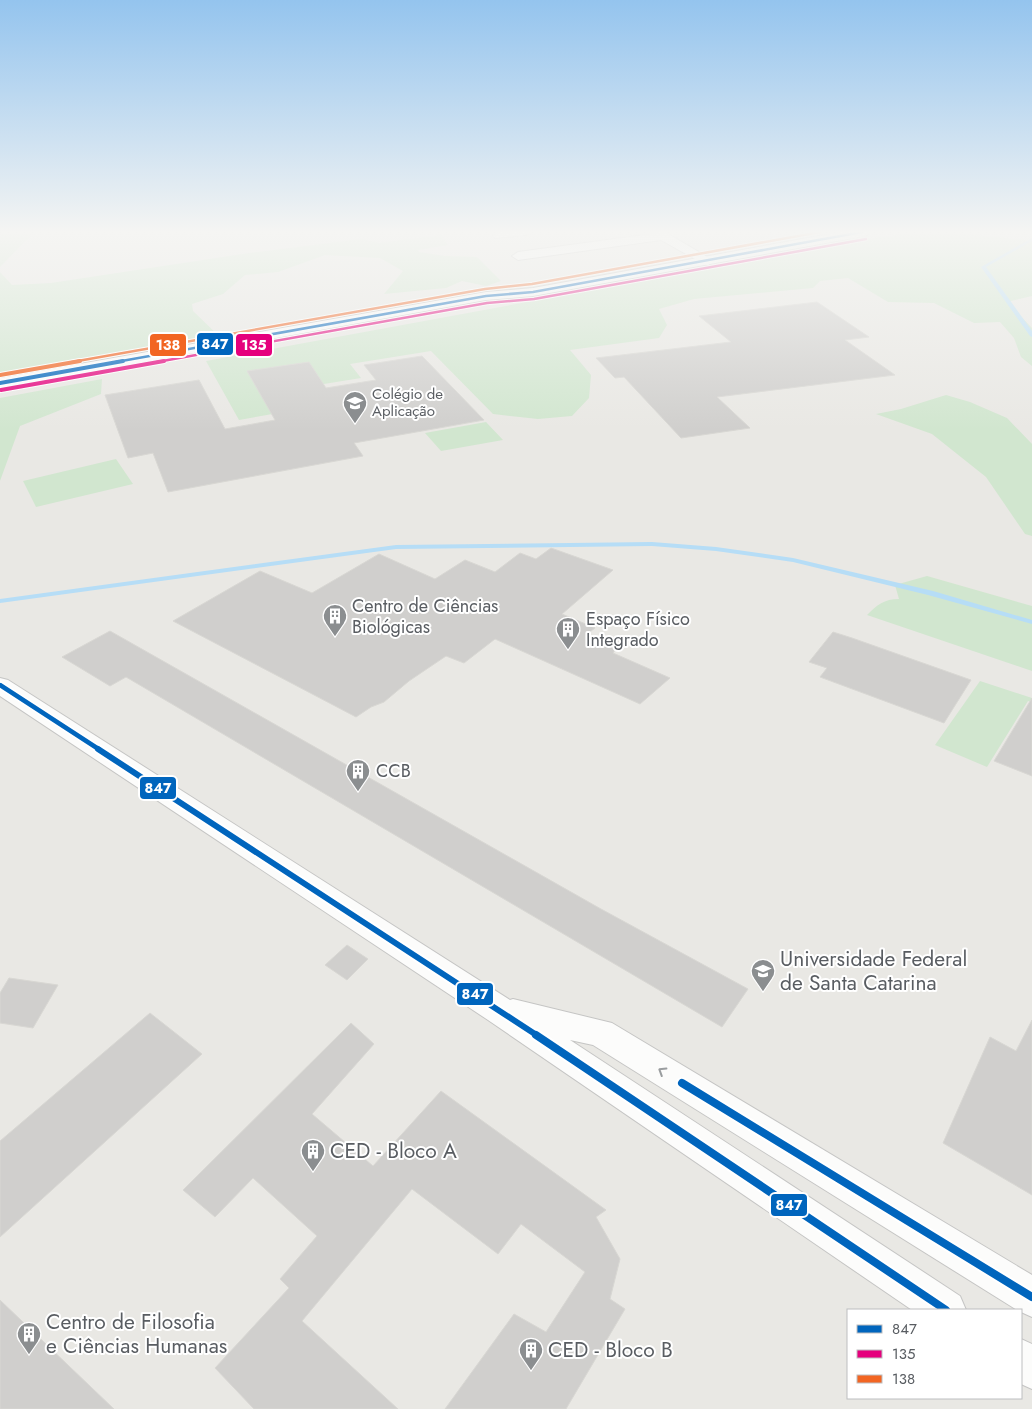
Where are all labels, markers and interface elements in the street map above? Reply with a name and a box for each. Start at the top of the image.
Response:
line badge: 847 [196,332,234,356]
line badge: 138 [149,333,187,357]
line badge: 135 [235,333,273,357]
text: 847 [202,334,229,354]
text: 138 [156,335,181,355]
text: 135 [242,335,266,355]
place label: Colégio de Aplicação [372,383,443,422]
school or university icon: Colégio de Aplicação [342,390,368,424]
place label: Centro de Ciências Biológicas [352,593,498,640]
building icon: Centro de Ciências Biológicas [322,603,348,637]
place label: Espaço Físico Integrado [586,606,690,653]
building icon: Espaço Físico Integrado [555,616,581,650]
building icon: CCB [345,758,371,792]
place label: CCB [376,758,411,784]
line badge: 847 [139,776,177,800]
text: 847 [145,778,172,798]
place label: Universidade Federal de Santa Catarina [780,944,967,998]
school or university icon: Universidade Federal de Santa Catarina [750,958,776,992]
line badge: 847 [456,982,494,1006]
text: 847 [462,984,489,1004]
one-way arrow [658,1067,667,1077]
place label: CED - Bloco A [330,1136,457,1166]
building icon: CED - Bloco A [300,1138,326,1172]
line badge: 847 [770,1193,808,1217]
text: 847 [776,1195,803,1215]
place label: Centro de Filosofia e Ciências Humanas [46,1307,227,1361]
legend [847,1309,1022,1399]
text: 847 [892,1318,917,1340]
building icon: Centro de Filosofia e Ciências Humanas [16,1321,42,1355]
place label: CED - Bloco B [548,1335,673,1365]
building icon: CED - Bloco B [518,1337,544,1371]
text: 135 [892,1343,915,1365]
text: 138 [892,1368,915,1390]

